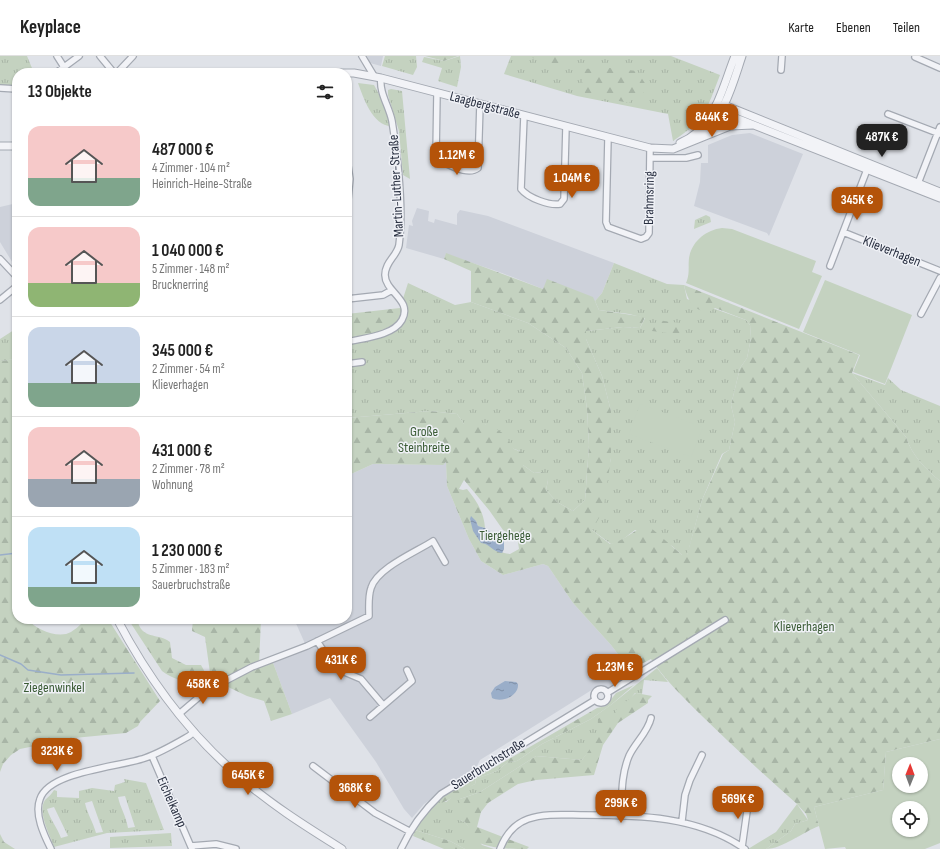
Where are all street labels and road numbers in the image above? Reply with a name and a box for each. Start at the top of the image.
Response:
street label: Laagbergstraße [448,87,522,123]
street label: Martin-Luther-Straße [385,134,407,238]
street label: Brahmsring [640,171,658,225]
street label: Klieverhagen [861,232,923,270]
street label: Sauerbruchstraße [448,734,528,794]
street label: Eichelkamp [153,774,191,830]

